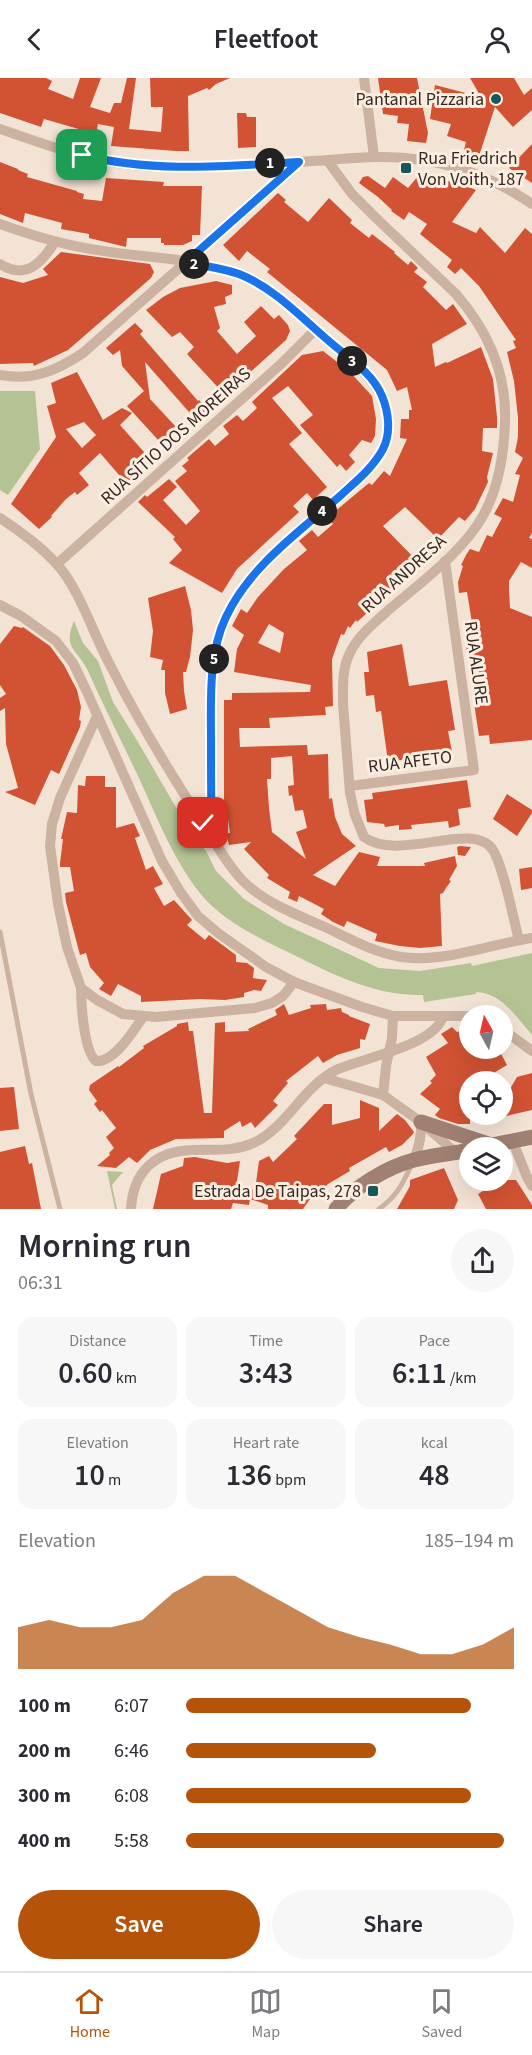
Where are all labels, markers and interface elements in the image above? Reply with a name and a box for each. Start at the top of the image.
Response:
text: Fleetfoot [214,20,318,59]
icon: back [18,23,51,56]
icon: person [481,23,514,56]
place label: Pantanal Pizzaria [355,87,484,112]
marker: Pantanal Pizzaria [489,92,503,106]
pin [56,129,107,180]
icon: arrive [65,138,98,171]
place label: Rua Friedrich Von Voith, 187 [418,146,524,192]
pin: 1 [255,148,285,178]
text: 1 [266,152,274,174]
marker: Rua Friedrich Von Voith, 187 [399,161,413,175]
pin: 2 [179,249,209,279]
text: 2 [190,253,198,275]
pin: 3 [337,346,367,376]
text: 3 [348,350,356,372]
street label: RUA SÍTIO DOS MOREIRAS [95,362,257,510]
pin: 4 [307,496,337,526]
text: 4 [318,500,326,522]
street label: RUA ANDRESA [356,529,452,619]
street label: RUA ALURE [458,620,494,706]
pin: 5 [199,644,229,674]
text: 5 [210,648,218,670]
street label: RUA AFETO [367,744,453,780]
pin [177,797,228,848]
icon: check [186,806,219,839]
north arrow [459,1005,513,1059]
map controls [459,1005,513,1191]
button: locate [459,1071,513,1125]
button: layers [459,1137,513,1191]
place label: Estrada De Taipas, 278 [194,1179,361,1204]
marker: Estrada De Taipas, 278 [366,1184,380,1198]
text: Morning run [18,1223,192,1270]
button: share [451,1229,514,1292]
text: 06:31 [18,1269,63,1297]
text: Distance [69,1330,126,1352]
text: Time [249,1330,283,1352]
text: Pace [419,1330,450,1352]
text: 0.60 [58,1352,113,1395]
text: 3:43 [239,1352,293,1395]
text: 6:11 [392,1352,447,1395]
text: km [113,1367,137,1389]
text: /km [447,1367,477,1389]
text: Elevation [67,1432,129,1454]
text: Heart rate [233,1432,299,1454]
text: kcal [421,1432,448,1454]
text: 10 [74,1454,105,1497]
text: 136 [226,1454,272,1497]
text: 48 [419,1454,450,1497]
text: m [105,1469,121,1491]
text: bpm [272,1469,306,1491]
text: Elevation [18,1527,96,1555]
text: 185–194 m [424,1527,514,1555]
text: 100 m [18,1692,71,1720]
text: 6:07 [114,1692,149,1720]
text: 200 m [18,1737,71,1765]
text: 6:46 [114,1737,149,1765]
text: 300 m [18,1782,71,1810]
text: 6:08 [114,1782,149,1810]
text: 400 m [18,1827,71,1855]
text: 5:58 [114,1827,149,1855]
button: Save [18,1890,260,1959]
button: Share [272,1890,514,1959]
tab: Home [70,1985,110,2043]
tab: Map [249,1985,282,2043]
tab: Saved [422,1985,462,2043]

